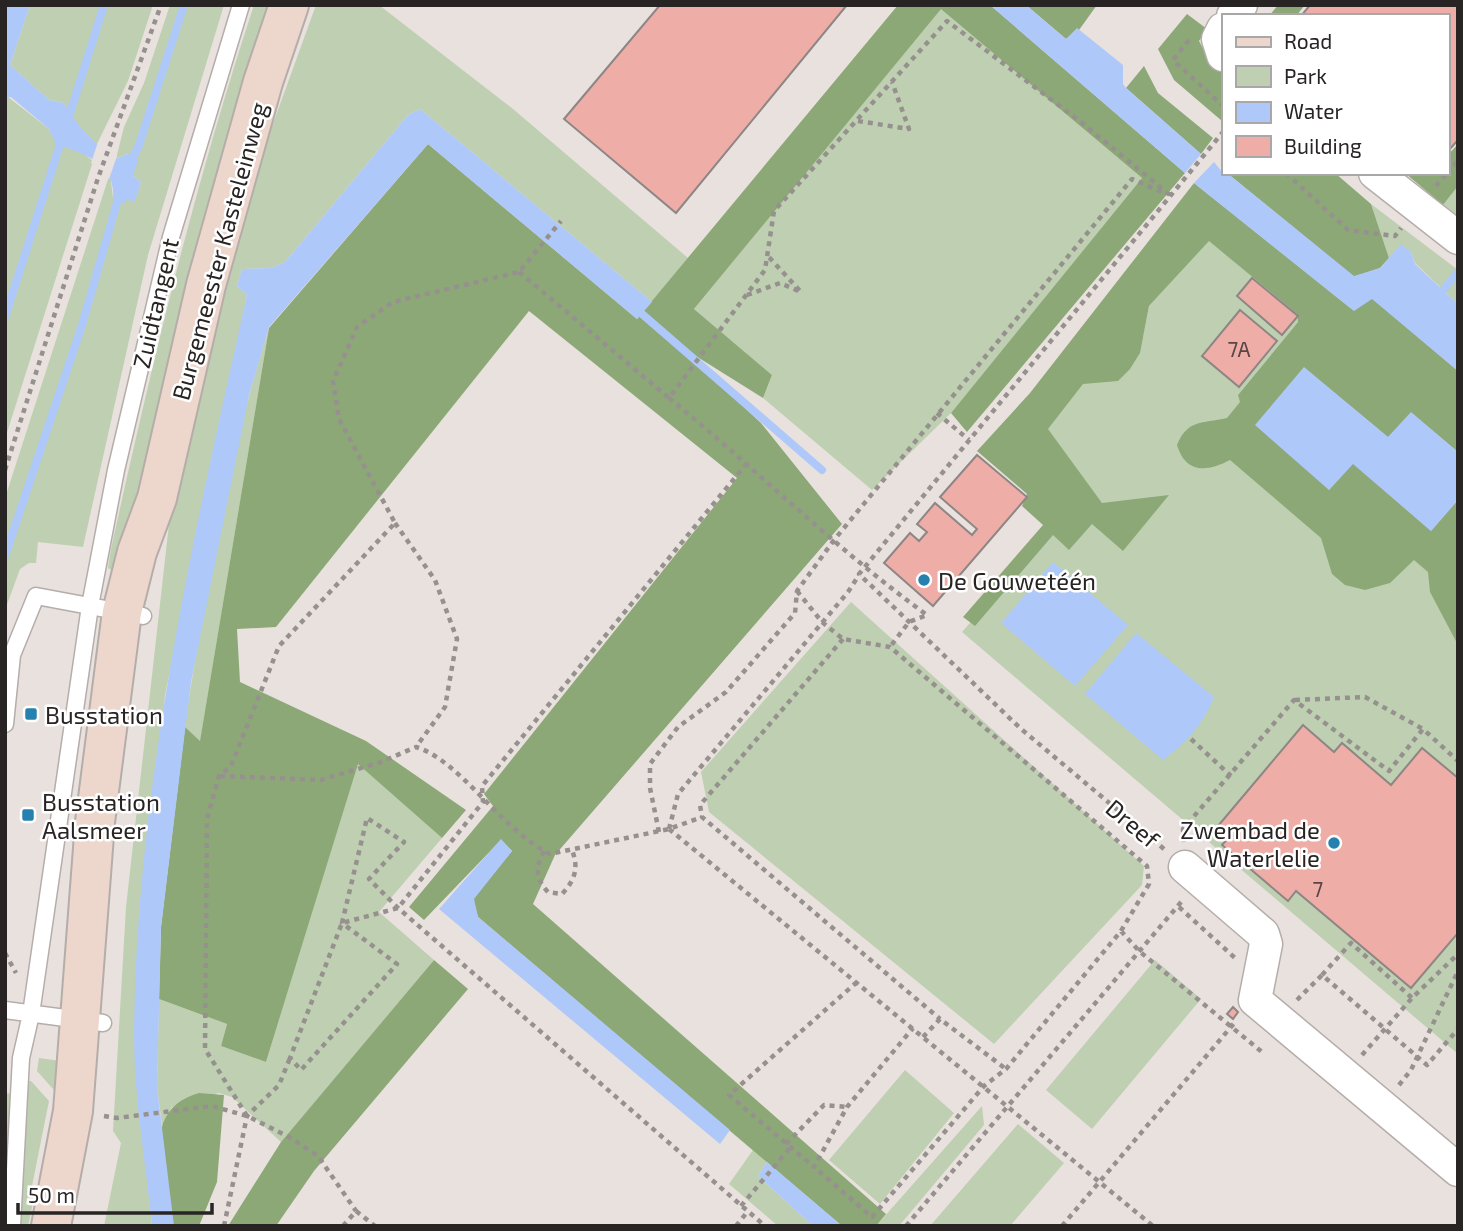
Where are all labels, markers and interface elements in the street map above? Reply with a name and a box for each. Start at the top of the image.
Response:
legend [1222,14,1449,175]
text: Road [1284,28,1332,53]
text: Park [1284,63,1327,88]
text: Water [1284,98,1343,123]
street label: Burgemeester Kasteleinweg [165,99,273,403]
text: Building [1284,133,1362,158]
street label: Zuidtangent [126,235,184,371]
house number: 7A [1227,336,1251,361]
place label: De Gouwetéén [938,566,1096,595]
marker: De Gouwetéén [916,572,932,588]
place label: Busstation [45,700,163,729]
marker: Busstation [23,706,39,722]
place label: Busstation Aalsmeer [42,787,160,844]
street label: Dreef [1101,793,1166,854]
marker: Busstation Aalsmeer [20,807,36,823]
place label: Zwembad de Waterlelie [1180,815,1320,872]
marker: Zwembad de Waterlelie [1326,835,1342,851]
house number: 7 [1313,876,1324,901]
scale bar [18,1172,212,1216]
text: 50 m [28,1182,75,1207]

